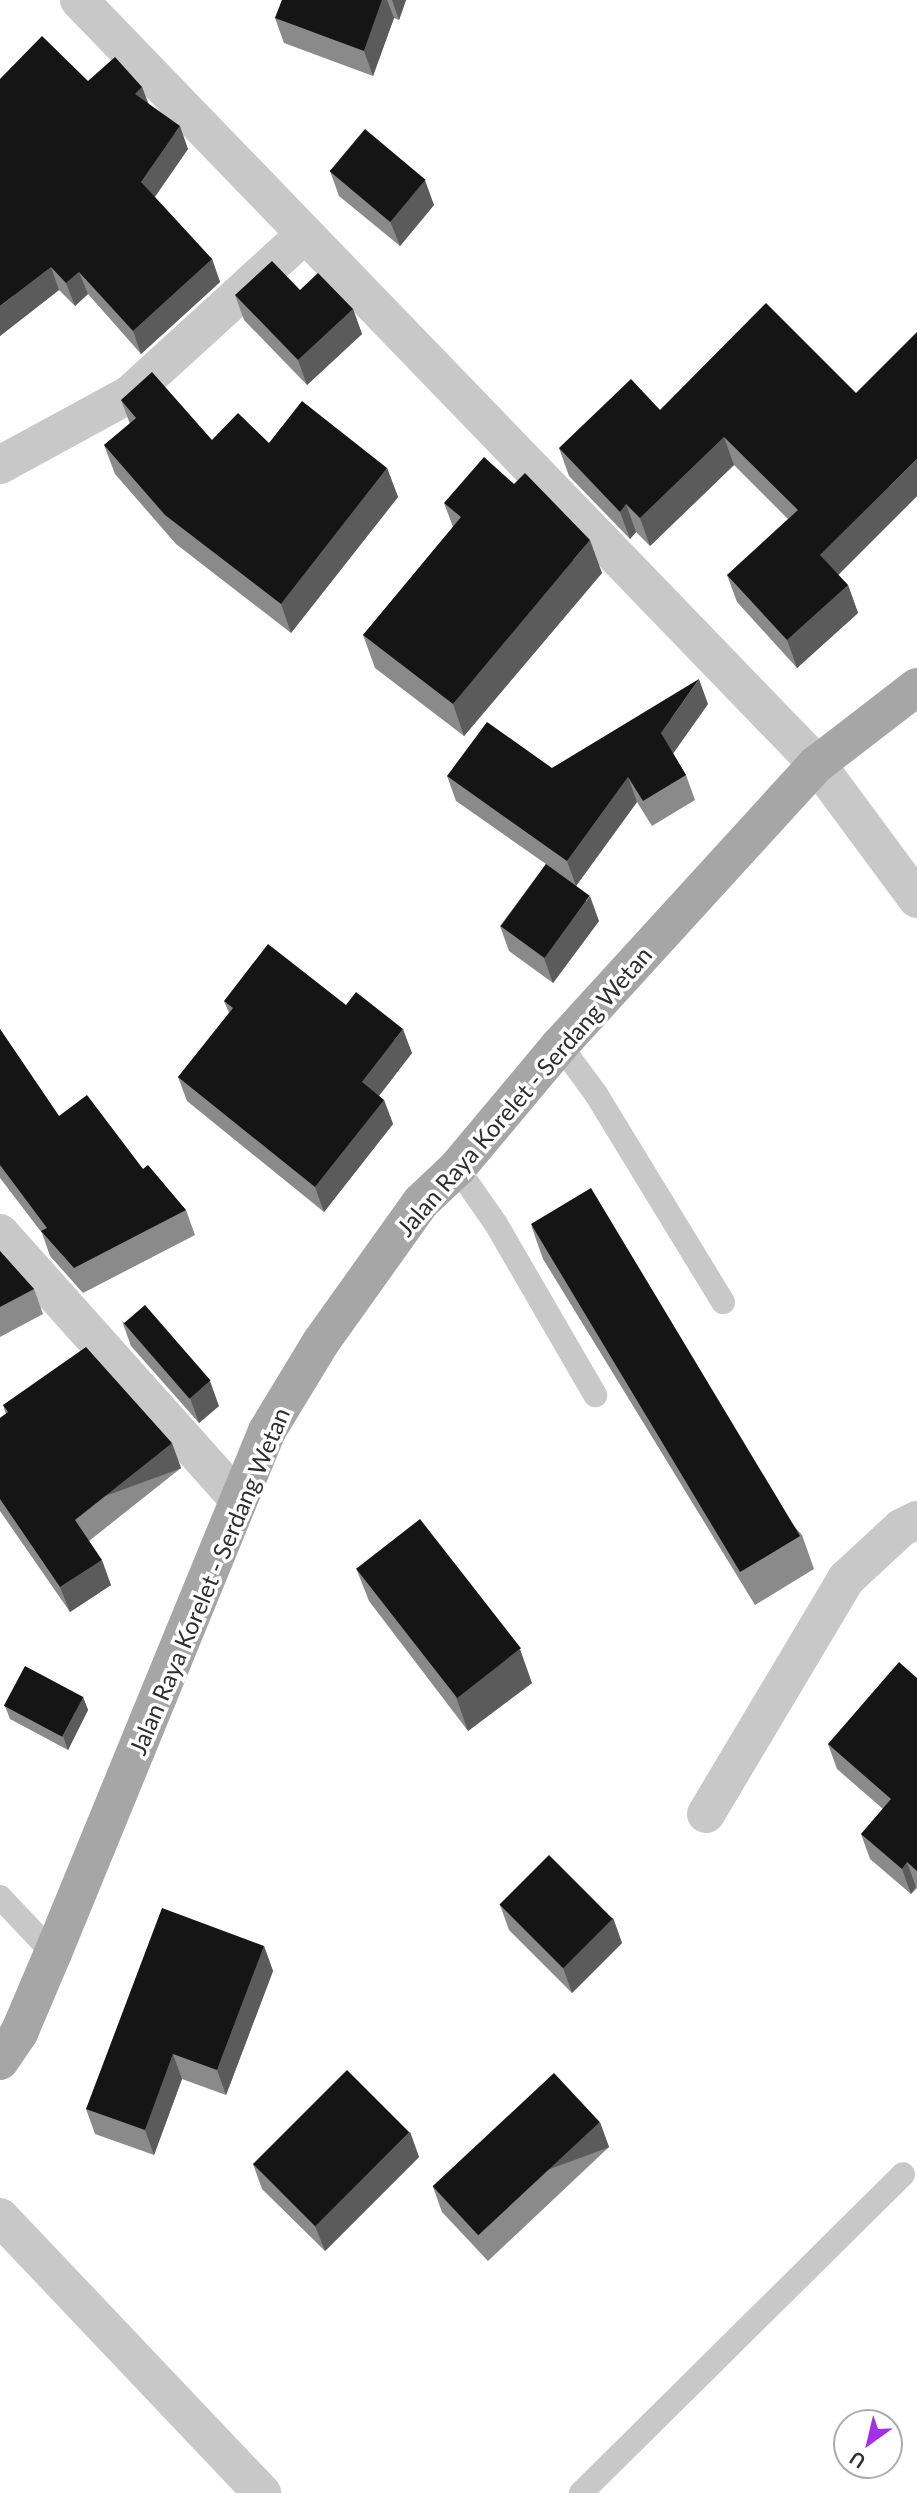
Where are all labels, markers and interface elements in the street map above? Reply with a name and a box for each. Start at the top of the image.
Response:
street label: Jalan Raya Korelet - Serdang Wetan [390,940,658,1242]
street label: Jalan Raya Korelet - Serdang Wetan [123,1403,295,1759]
north arrow [833,2409,903,2479]
text: U [845,2447,869,2474]

